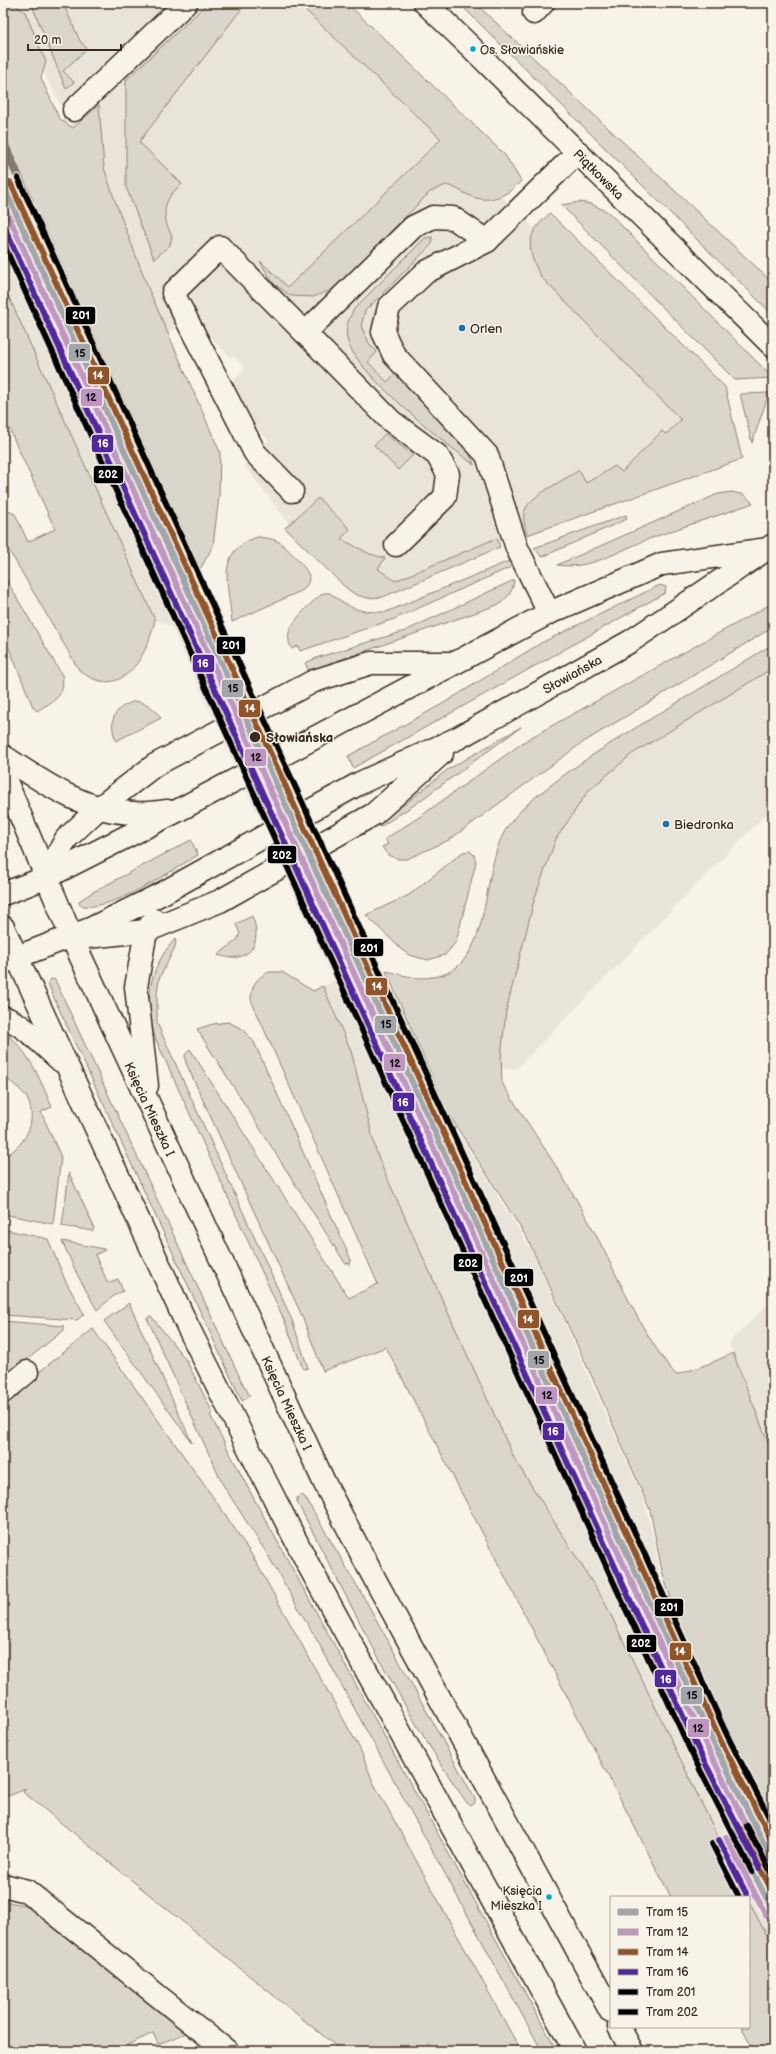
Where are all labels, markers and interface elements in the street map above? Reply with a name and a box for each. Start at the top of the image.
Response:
scale bar [28,26,121,52]
text: 20 m [34,33,61,48]
place label: Os. Słowiańskie [480,43,564,58]
marker: Os. Słowiańskie [468,44,478,54]
street label: Piątkowska [570,146,627,203]
line badge: 201 [65,306,96,325]
text: 201 [72,309,90,322]
place label: Orlen [470,321,502,337]
marker: Orlen [457,323,467,333]
line badge: 15 [68,343,91,362]
text: 15 [75,347,86,360]
line badge: 14 [87,366,110,385]
text: 14 [92,369,104,382]
line badge: 12 [80,388,103,407]
text: 12 [85,391,97,404]
line badge: 16 [91,434,114,453]
text: 16 [97,437,109,450]
line badge: 202 [93,465,124,484]
text: 202 [98,468,118,481]
line badge: 201 [216,636,246,655]
text: 201 [222,639,240,652]
street label: Słowiańska [540,652,605,698]
line badge: 16 [192,654,215,673]
text: 16 [197,657,209,670]
line badge: 15 [221,679,244,698]
text: 15 [228,682,239,695]
line badge: 14 [238,699,261,718]
text: 14 [244,702,256,715]
marker: Słowiańska [248,730,262,744]
place label: Słowiańska [266,730,333,746]
line badge: 12 [244,748,267,767]
text: 12 [250,751,262,764]
place label: Biedronka [674,817,734,833]
marker: Biedronka [661,819,671,829]
line badge: 202 [267,845,297,864]
text: 202 [272,849,292,862]
line badge: 201 [353,938,384,957]
text: 201 [360,942,378,955]
line badge: 14 [365,977,388,996]
text: 14 [371,980,383,993]
line badge: 15 [374,1015,397,1034]
text: 15 [381,1018,392,1031]
line badge: 12 [383,1053,406,1072]
text: 12 [389,1057,401,1070]
street label: Księcia Mieszka I [120,1060,178,1159]
line badge: 16 [392,1092,415,1112]
text: 16 [397,1096,409,1109]
line badge: 202 [453,1253,483,1272]
text: 202 [458,1257,478,1270]
line badge: 201 [504,1268,534,1287]
text: 201 [510,1272,528,1285]
line badge: 14 [517,1309,540,1329]
text: 14 [522,1313,534,1326]
line badge: 15 [527,1350,550,1369]
street label: Księcia Mieszka I [257,1354,315,1453]
text: 15 [534,1354,545,1367]
line badge: 12 [535,1386,558,1405]
text: 12 [541,1389,553,1402]
line badge: 16 [542,1422,565,1441]
text: 16 [547,1425,559,1438]
line badge: 201 [654,1598,684,1617]
text: 201 [660,1601,678,1614]
line badge: 202 [626,1634,657,1653]
text: 202 [631,1637,651,1650]
line badge: 14 [669,1642,692,1661]
text: 14 [674,1645,686,1658]
line badge: 16 [654,1669,677,1688]
text: 16 [660,1673,672,1686]
line badge: 15 [680,1686,703,1705]
text: 15 [687,1689,698,1702]
line badge: 12 [687,1718,710,1738]
text: 12 [692,1722,704,1735]
place label: Księcia Mieszka I [491,1884,542,1914]
marker: Księcia Mieszka I [544,1892,554,1902]
legend [610,1896,750,2028]
text: Tram 15 [646,1905,688,1920]
text: Tram 12 [646,1925,688,1940]
text: Tram 14 [646,1945,689,1960]
text: Tram 16 [646,1965,689,1980]
text: Tram 201 [646,1985,695,2000]
text: Tram 202 [646,2005,698,2020]

